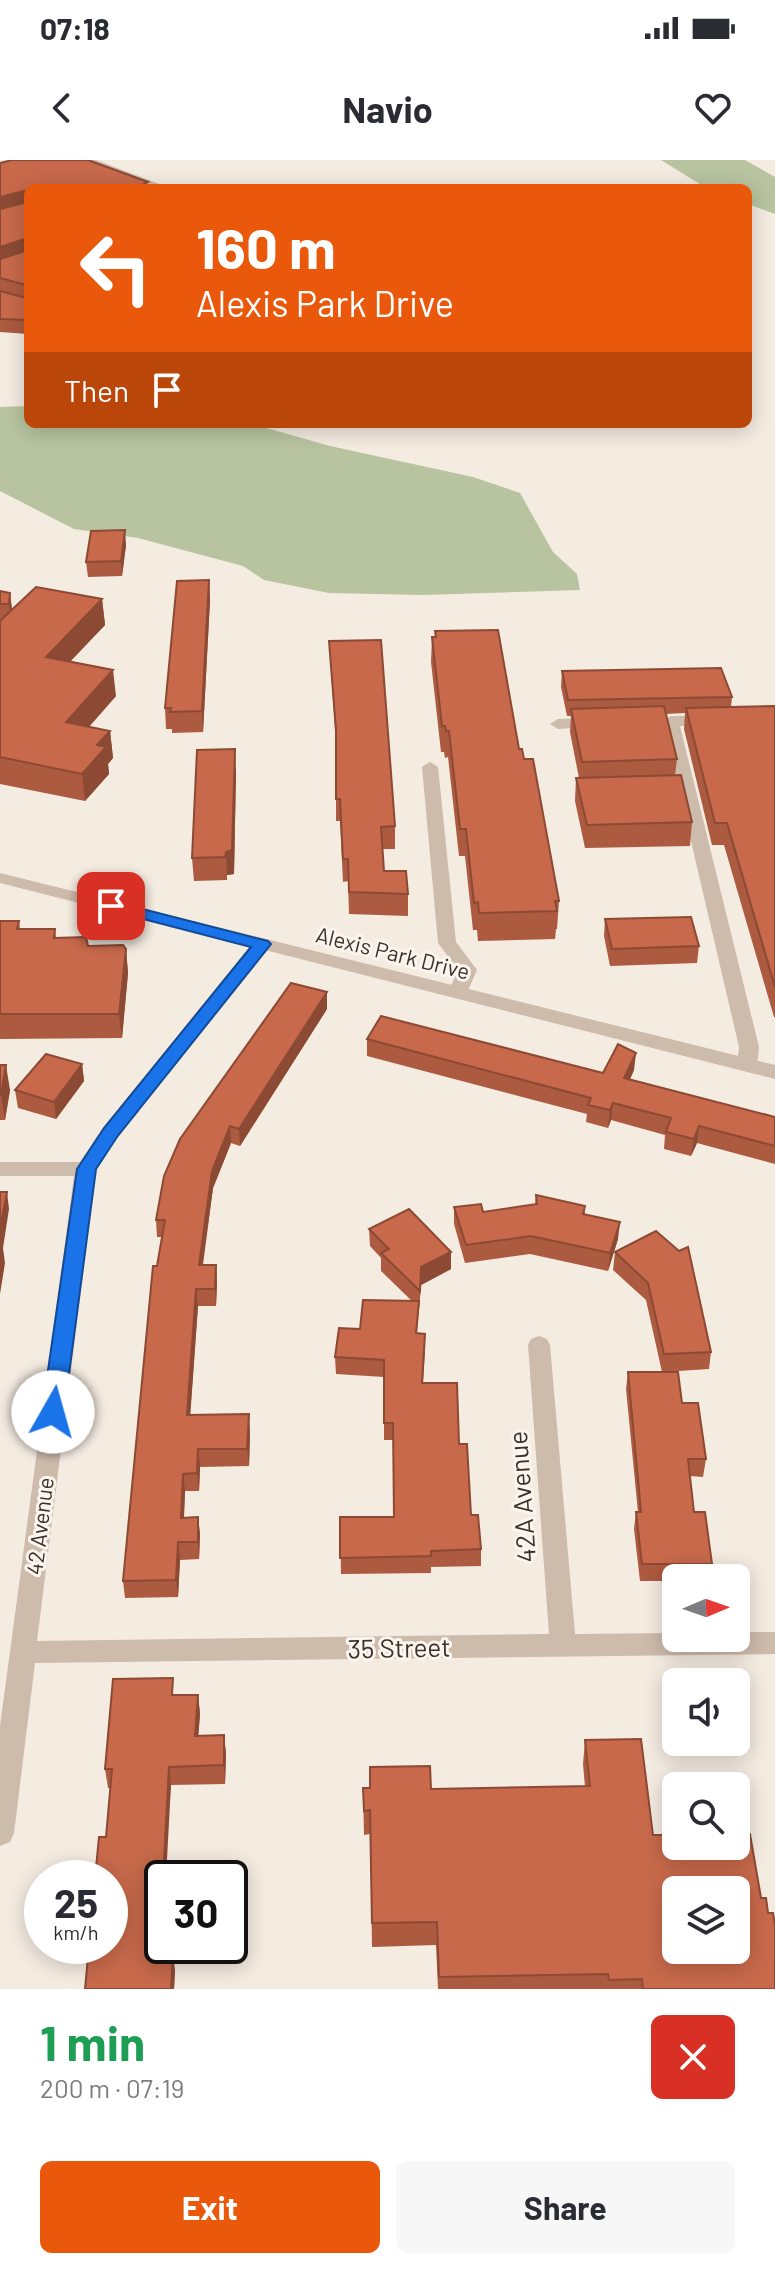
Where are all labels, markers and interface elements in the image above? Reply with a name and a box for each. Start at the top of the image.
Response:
text: 07:18 [40,10,110,46]
icon: back [40,86,84,130]
icon: heart [691,86,735,130]
text: Navio [342,87,433,130]
text: 160 m [196,213,336,280]
icon: left [64,216,168,320]
text: Alexis Park Drive [196,281,454,324]
icon: arrive [145,368,189,412]
text: Then [64,372,129,408]
pin [77,872,145,940]
icon: arrive [89,884,133,928]
street label: Alexis Park Drive [313,920,473,984]
position arrow [11,1370,95,1454]
street label: 42A Avenue [501,1430,541,1564]
street label: 42 Avenue [20,1476,58,1576]
north arrow [662,1564,750,1652]
map controls [662,1564,750,1964]
street label: 35 Street [347,1631,451,1663]
button: sound [662,1668,750,1756]
button: search [662,1772,750,1860]
speed limit sign: 30 [144,1860,248,1964]
button: layers [662,1876,750,1964]
text: 25 [54,1878,98,1926]
text: km/h [53,1920,99,1944]
text: 1 min [40,2013,145,2071]
button: close [651,2015,735,2099]
text: 200 m · 07:19 [40,2072,184,2103]
button: Exit [40,2161,380,2253]
button: Share [396,2161,735,2253]

